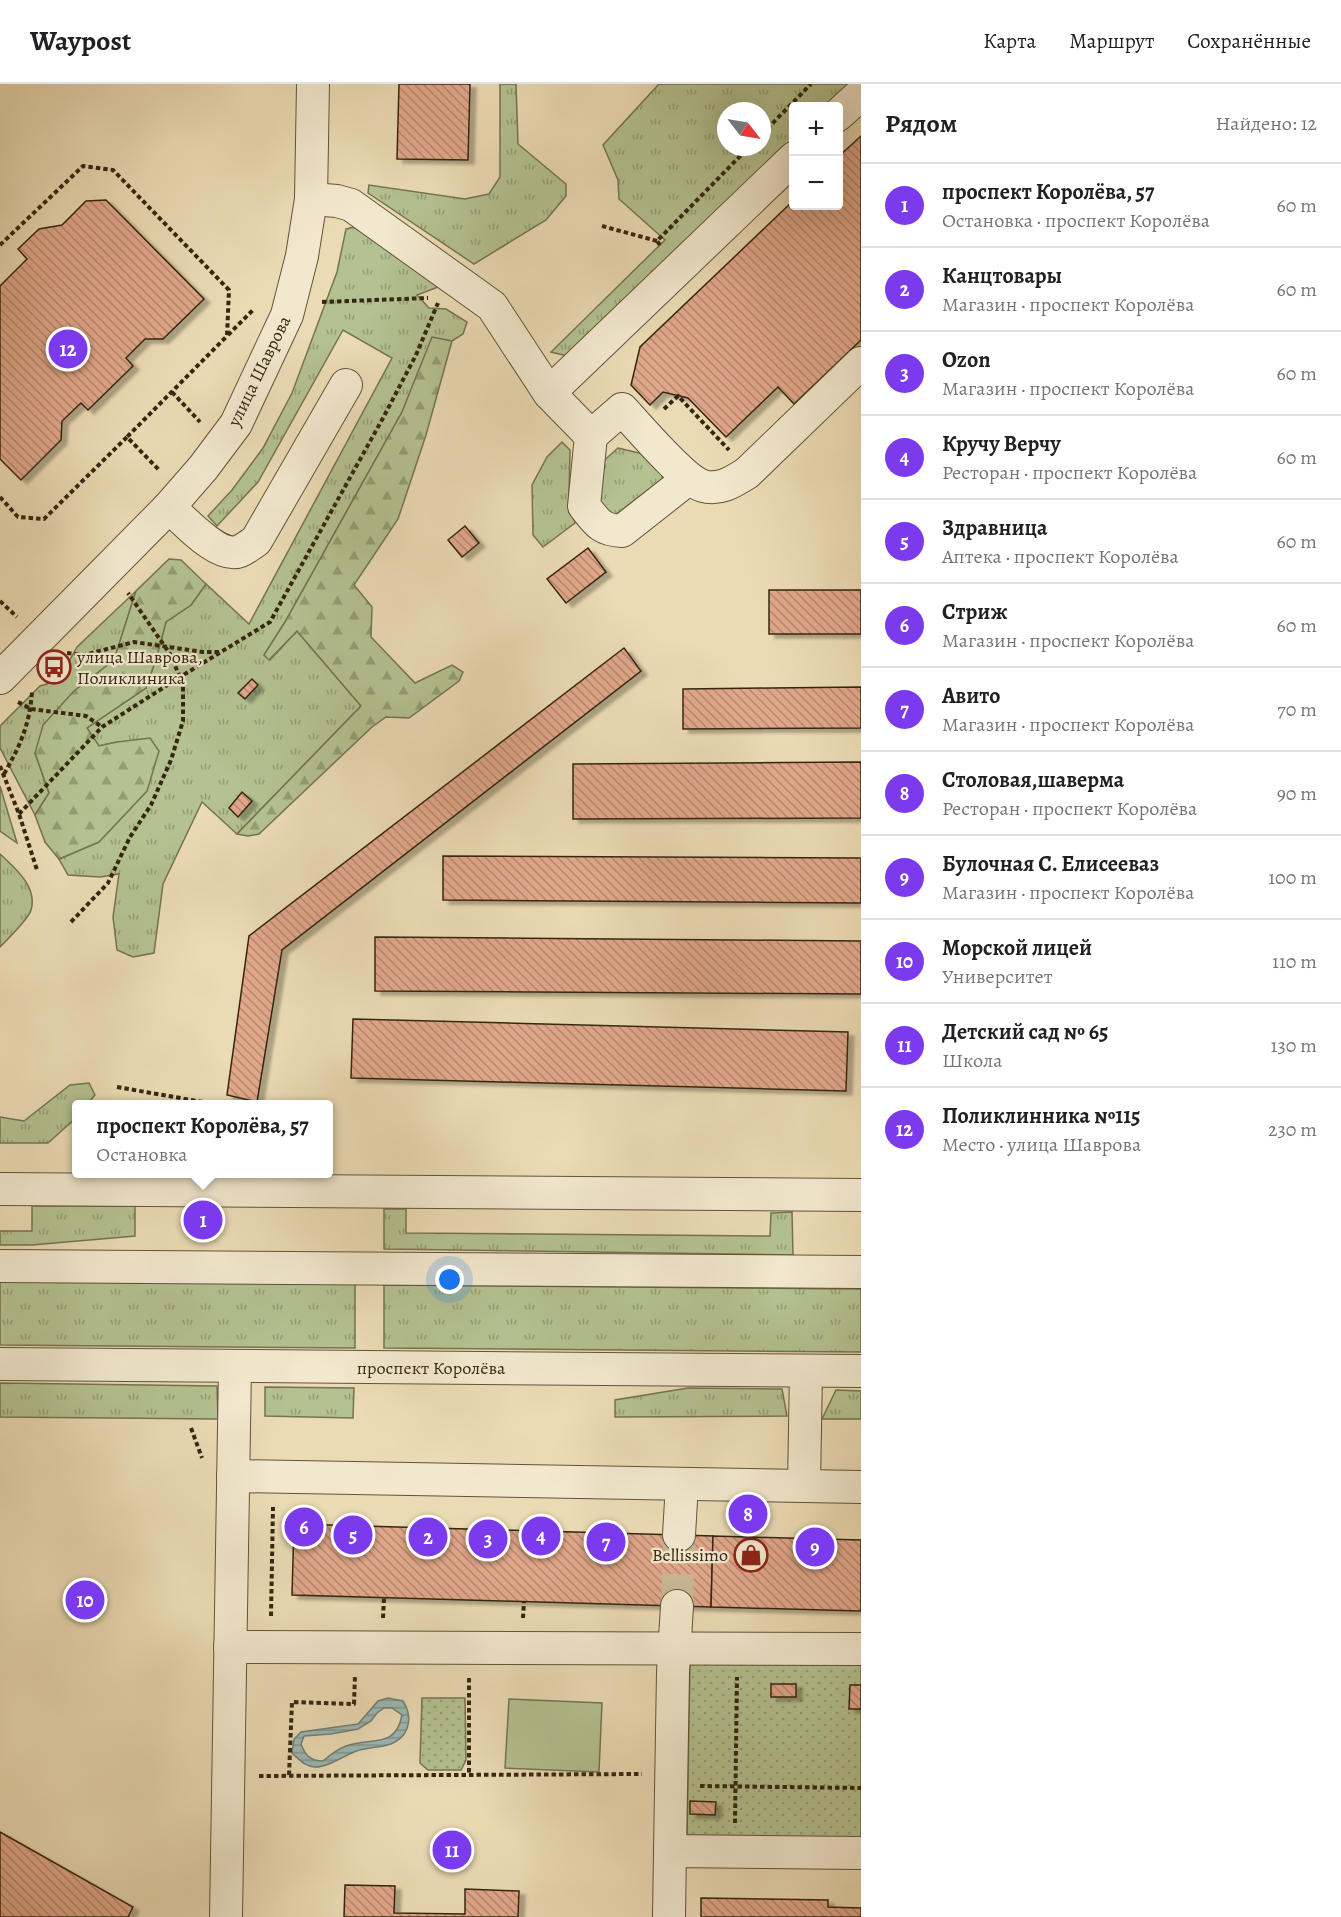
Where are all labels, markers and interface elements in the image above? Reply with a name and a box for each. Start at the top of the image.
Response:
text: Waypost [30,22,131,60]
text: Карта [983,27,1036,55]
text: Маршрут [1069,27,1154,55]
text: Сохранённые [1187,27,1311,55]
north arrow [717,102,771,156]
map controls [789,102,843,210]
button: + [789,102,843,156]
text: Рядом [885,106,957,141]
text: Найдено: 12 [1216,110,1317,137]
button: − [789,156,843,210]
text: проспект Королёва, 57 [942,177,1154,207]
text: 1 [901,192,908,219]
text: 60 m [1277,192,1317,219]
text: Остановка · проспект Королёва [942,207,1210,234]
text: Канцтовары [942,261,1062,291]
text: 2 [900,276,909,303]
text: 60 m [1277,276,1317,303]
text: Магазин · проспект Королёва [942,291,1194,318]
street label: улица Шаврова [221,311,297,431]
pin: 12 [48,326,88,372]
text: Ozon [942,345,991,375]
text: 3 [900,360,909,387]
text: 60 m [1277,360,1317,387]
text: Магазин · проспект Королёва [942,375,1194,402]
text: Кручу Верчу [942,429,1061,459]
text: 4 [900,444,909,471]
text: 60 m [1277,444,1317,471]
text: Ресторан · проспект Королёва [942,459,1197,486]
text: Здравница [942,513,1047,543]
text: 5 [900,528,909,555]
text: 60 m [1277,528,1317,555]
text: Аптека · проспект Королёва [942,543,1179,570]
text: Стриж [942,597,1007,627]
text: 6 [900,612,909,639]
text: 60 m [1277,612,1317,639]
text: Магазин · проспект Королёва [942,627,1194,654]
place label: улица Шаврова, Поликлиника [76,645,203,690]
bus stop icon: улица Шаврова, Поликлиника [36,649,72,685]
text: Авито [942,681,1000,711]
text: 7 [900,696,909,723]
text: 70 m [1277,696,1317,723]
text: Магазин · проспект Королёва [942,711,1194,738]
text: Столовая,шаверма [942,765,1124,795]
text: 8 [900,780,909,807]
text: 90 m [1277,780,1317,807]
text: Ресторан · проспект Королёва [942,795,1197,822]
text: Булочная С. Елисееваз [942,849,1159,879]
text: 9 [900,864,909,891]
text: 100 m [1268,864,1317,891]
text: Магазин · проспект Королёва [942,879,1194,906]
text: Морской лицей [942,933,1092,963]
text: 10 [896,948,913,975]
text: 110 m [1272,948,1317,975]
text: Университет [942,963,1053,990]
text: Детский сад № 65 [942,1017,1108,1047]
text: 11 [897,1032,912,1059]
text: 130 m [1271,1032,1317,1059]
text: Школа [942,1047,1002,1074]
popup [72,1100,333,1178]
text: Поликлинника №115 [942,1101,1141,1131]
text: проспект Королёва, 57 [96,1111,309,1141]
text: 12 [896,1116,913,1143]
text: 230 m [1268,1116,1317,1143]
text: Место · улица Шаврова [942,1131,1141,1158]
text: Остановка [96,1141,187,1168]
pin: 1 [184,1198,222,1242]
your location [435,1265,464,1294]
street label: проспект Королёва [357,1356,506,1380]
pin: 8 [728,1492,768,1536]
pin: 6 [284,1504,324,1550]
pin: 5 [334,1512,372,1558]
pin: 2 [408,1514,448,1560]
pin: 4 [522,1514,560,1558]
pin: 3 [468,1516,508,1562]
pin: 7 [586,1520,626,1564]
pin: 9 [796,1524,834,1570]
shop icon: Bellissimo [733,1537,769,1573]
place label: Bellissimo [652,1543,728,1567]
pin: 10 [66,1578,104,1622]
pin: 11 [432,1828,472,1872]

